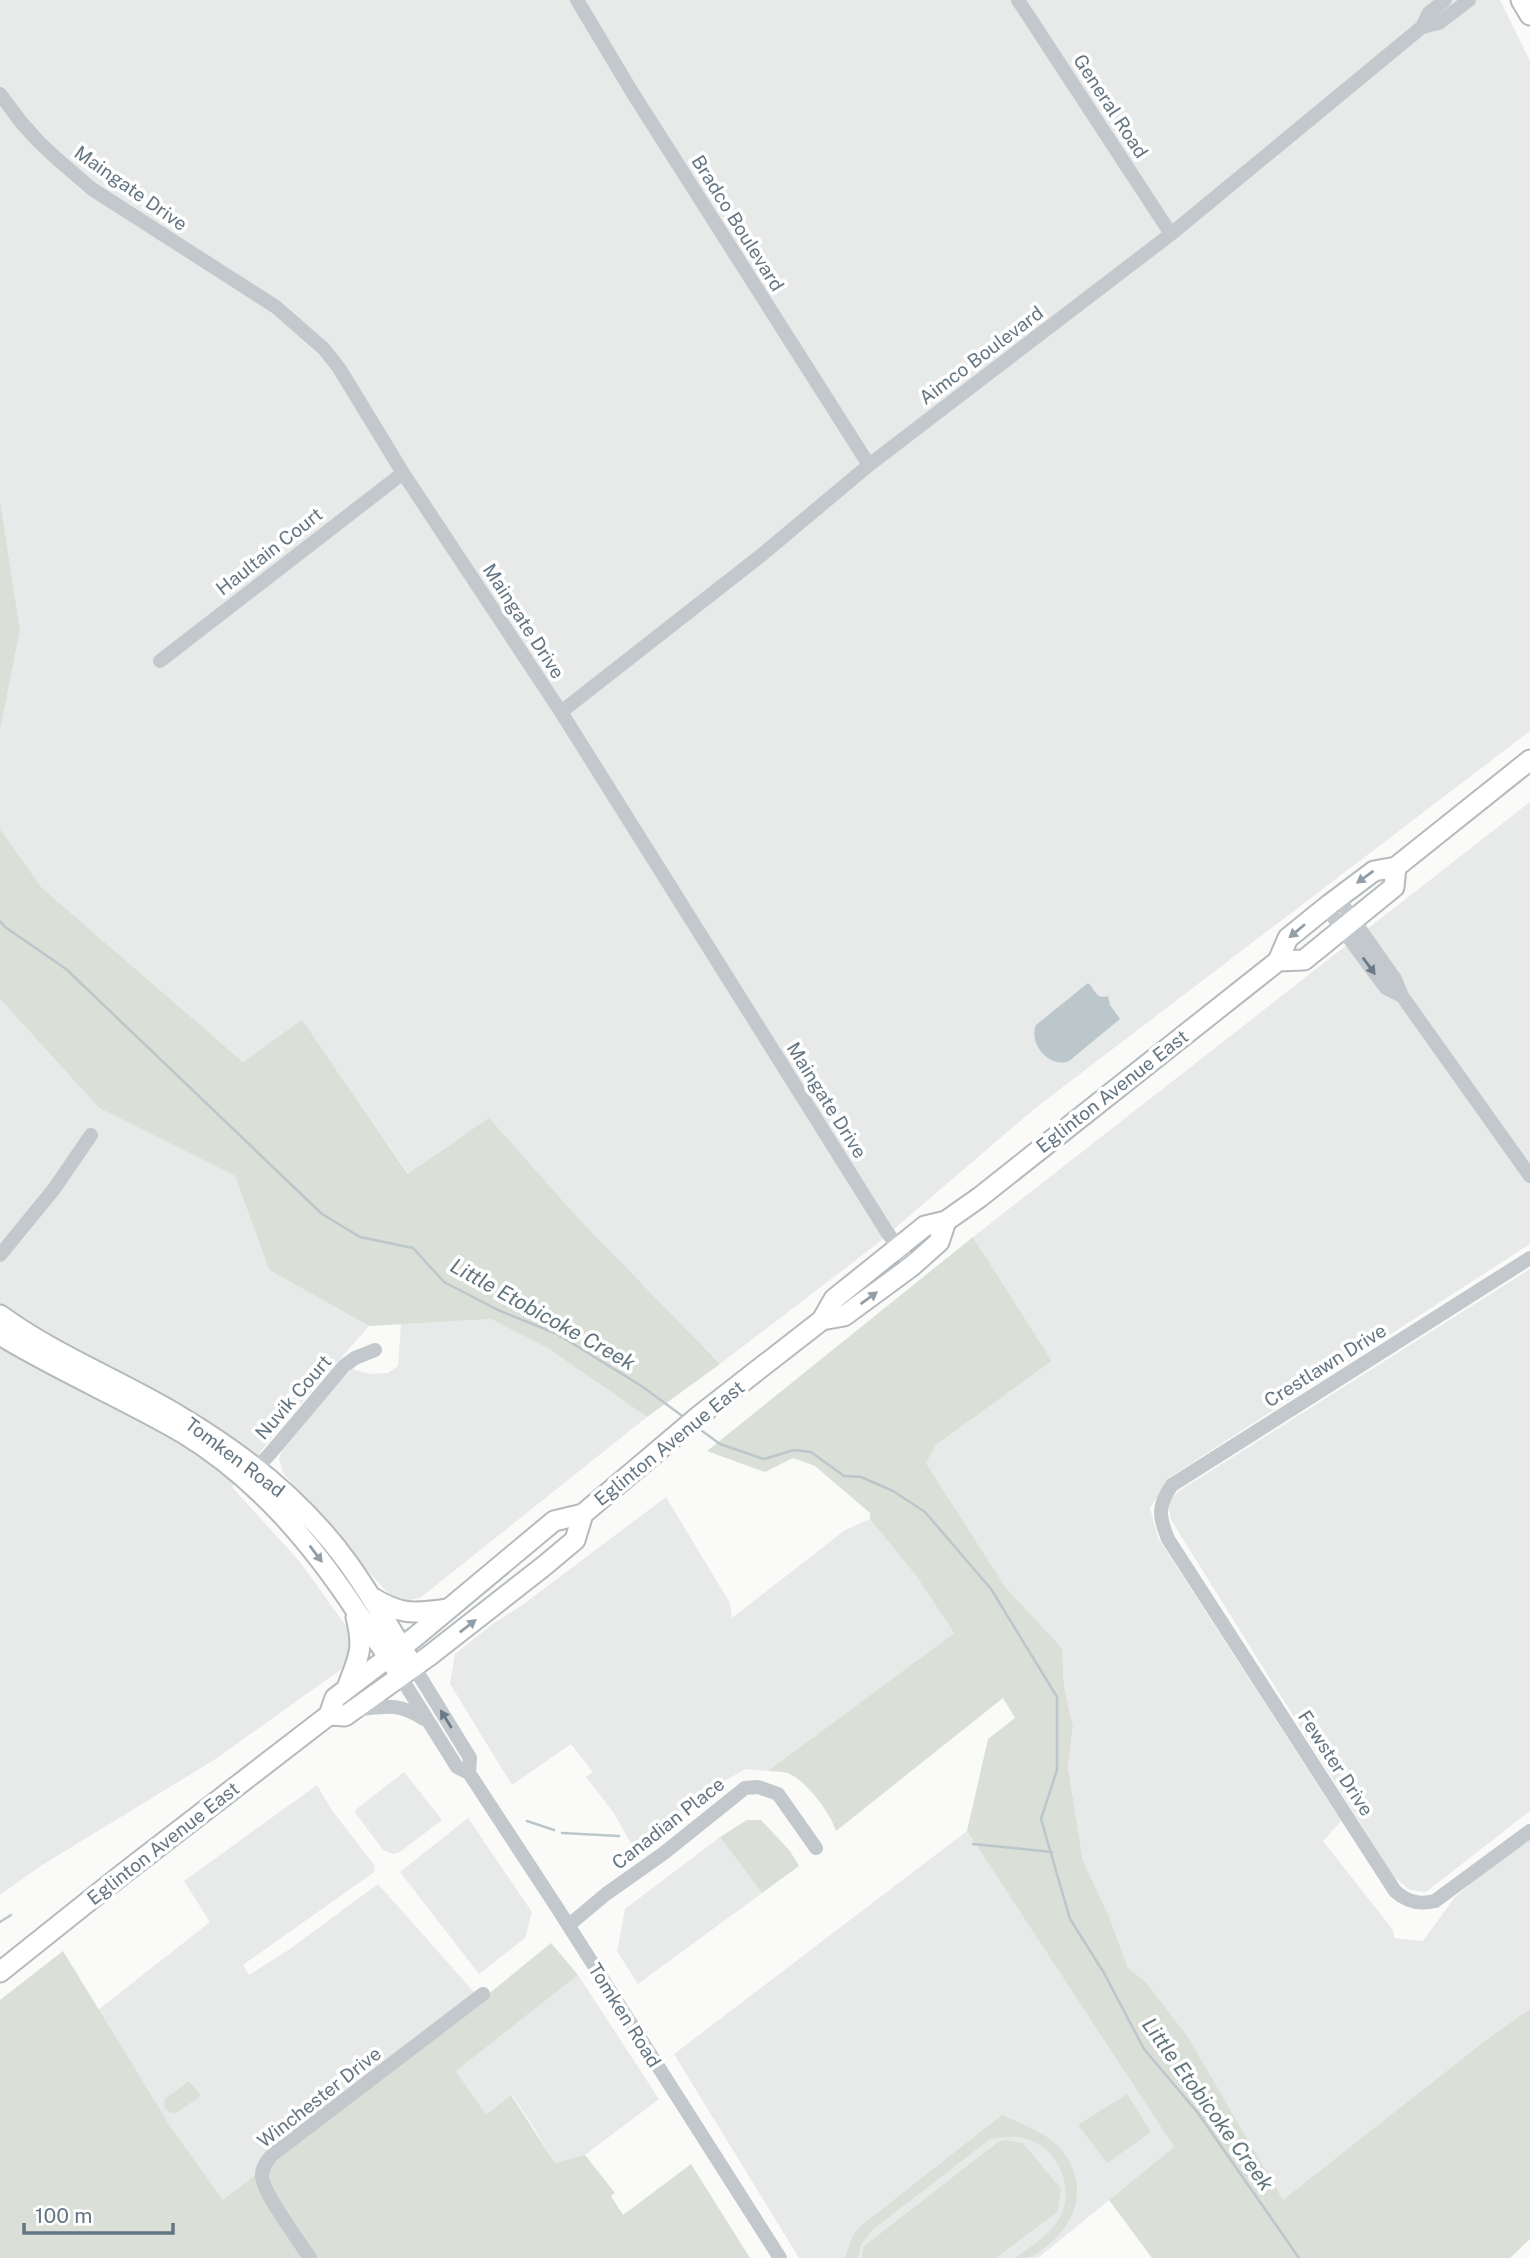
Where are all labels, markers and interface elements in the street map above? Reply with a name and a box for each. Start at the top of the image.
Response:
street label: General Road [1069,50,1153,162]
street label: Maingate Drive [70,141,192,235]
street label: Bradco Boulevard [687,151,789,295]
street label: Aimco Boulevard [915,301,1047,409]
street label: Haultain Court [211,503,327,599]
street label: Maingate Drive [479,559,569,683]
one-way arrow [1356,870,1374,884]
one-way arrow [1289,923,1307,938]
one-way arrow [1362,957,1377,975]
street label: Eglinton Avenue East [1032,1025,1192,1157]
street label: Maingate Drive [783,1038,871,1162]
water label: Little Etobicoke Creek [446,1253,640,1376]
one-way arrow [860,1291,878,1305]
street label: Crestlawn Drive [1260,1319,1390,1411]
street label: Nuvik Court [250,1350,336,1444]
street label: Eglinton Avenue East [590,1376,748,1510]
street label: Tomken Road [181,1412,289,1502]
one-way arrow [308,1545,322,1563]
one-way arrow [459,1619,477,1633]
street label: Fewster Drive [1294,1706,1378,1820]
one-way arrow [440,1709,453,1728]
street label: Canadian Place [607,1772,729,1874]
street label: Eglinton Avenue East [83,1777,243,1909]
street label: Tomken Road [584,1959,666,2071]
water label: Little Etobicoke Creek [1137,2013,1280,2196]
street label: Winchester Drive [253,2042,385,2152]
scale bar [24,2192,173,2236]
text: 100 m [35,2203,92,2228]

